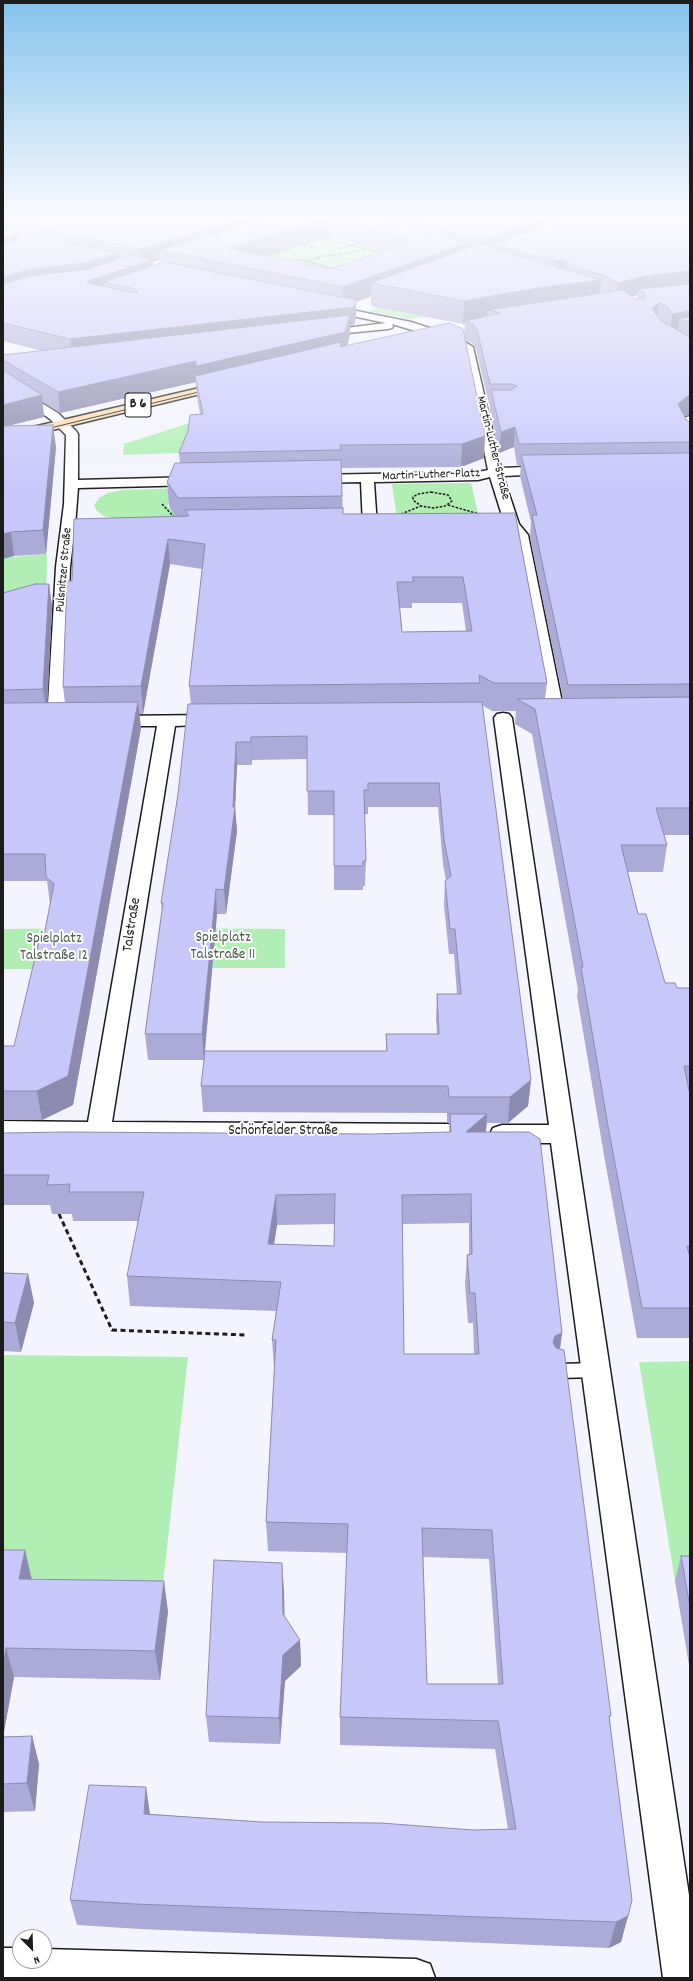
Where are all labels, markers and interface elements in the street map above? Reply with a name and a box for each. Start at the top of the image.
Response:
road number: B 6 [125,393,151,417]
street label: Martin-Luther-Straße [472,395,512,501]
street label: Martin-Luther-Platz [382,467,480,485]
street label: Pulsnitzer Straße [54,527,76,613]
street label: Talstraße [120,897,146,953]
park label: Spielplatz Talstraße 11 [191,930,255,965]
park label: Spielplatz Talstraße 12 [20,931,88,966]
street label: Schönfelder Straße [228,1123,338,1141]
north arrow [12,1929,52,1969]
text: N [31,1951,42,1968]

